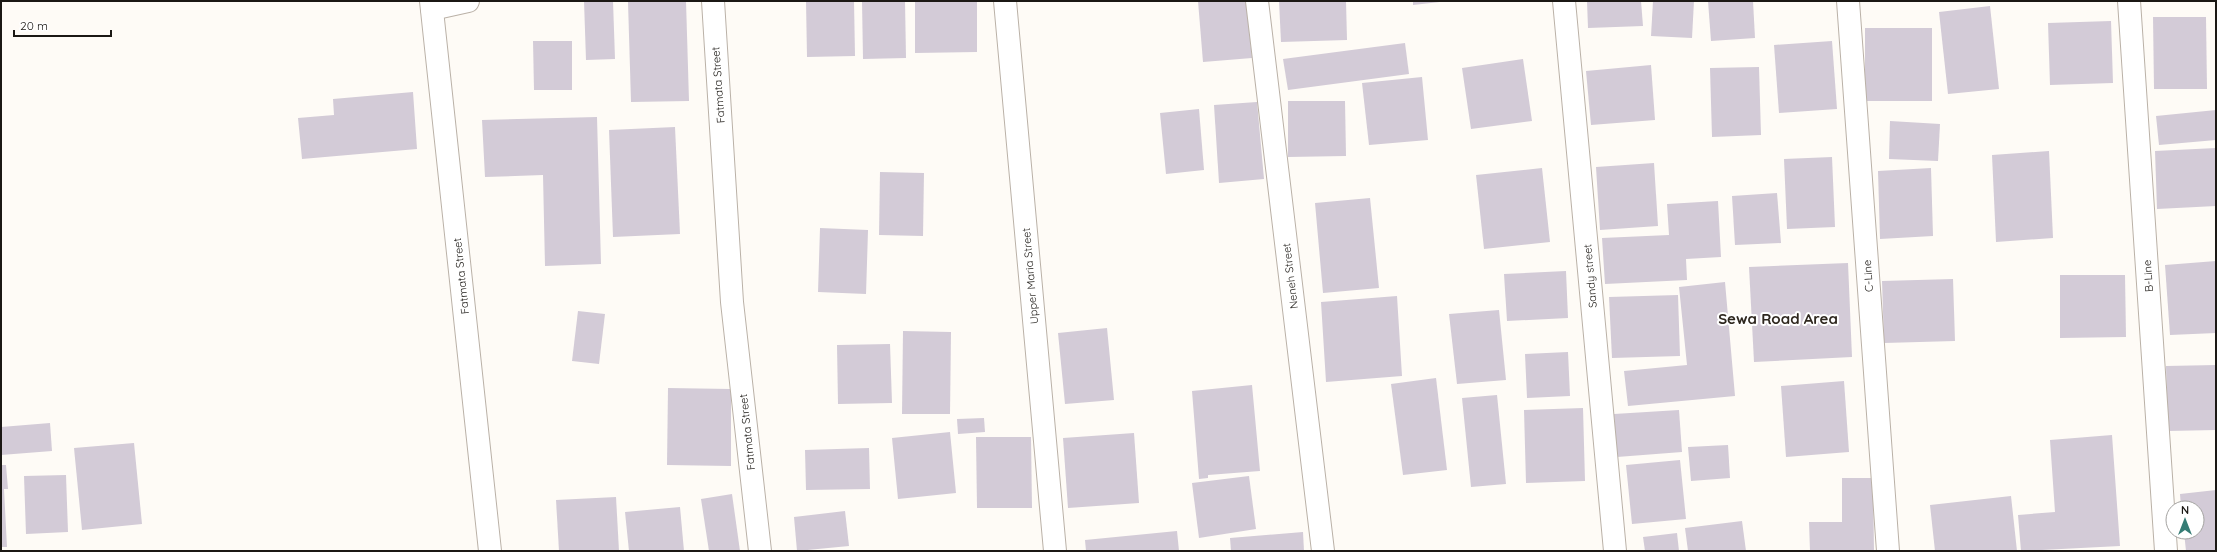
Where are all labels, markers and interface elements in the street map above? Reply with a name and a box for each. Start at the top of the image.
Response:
scale bar [14,12,111,38]
text: 20 m [20,18,48,33]
street label: Fatmata Street [708,46,728,124]
street label: Upper Maria Street [1019,227,1041,325]
street label: Fatmata Street [450,237,472,315]
street label: Neneh Street [1279,242,1301,310]
street label: Sandy street [1580,243,1600,309]
street label: C-Line [1860,259,1876,293]
street label: B-Line [2140,259,2156,293]
district label: Sewa Road Area [1718,309,1838,328]
street label: Fatmata Street [736,393,758,471]
north arrow [2165,500,2205,540]
text: N [2181,503,2189,517]

